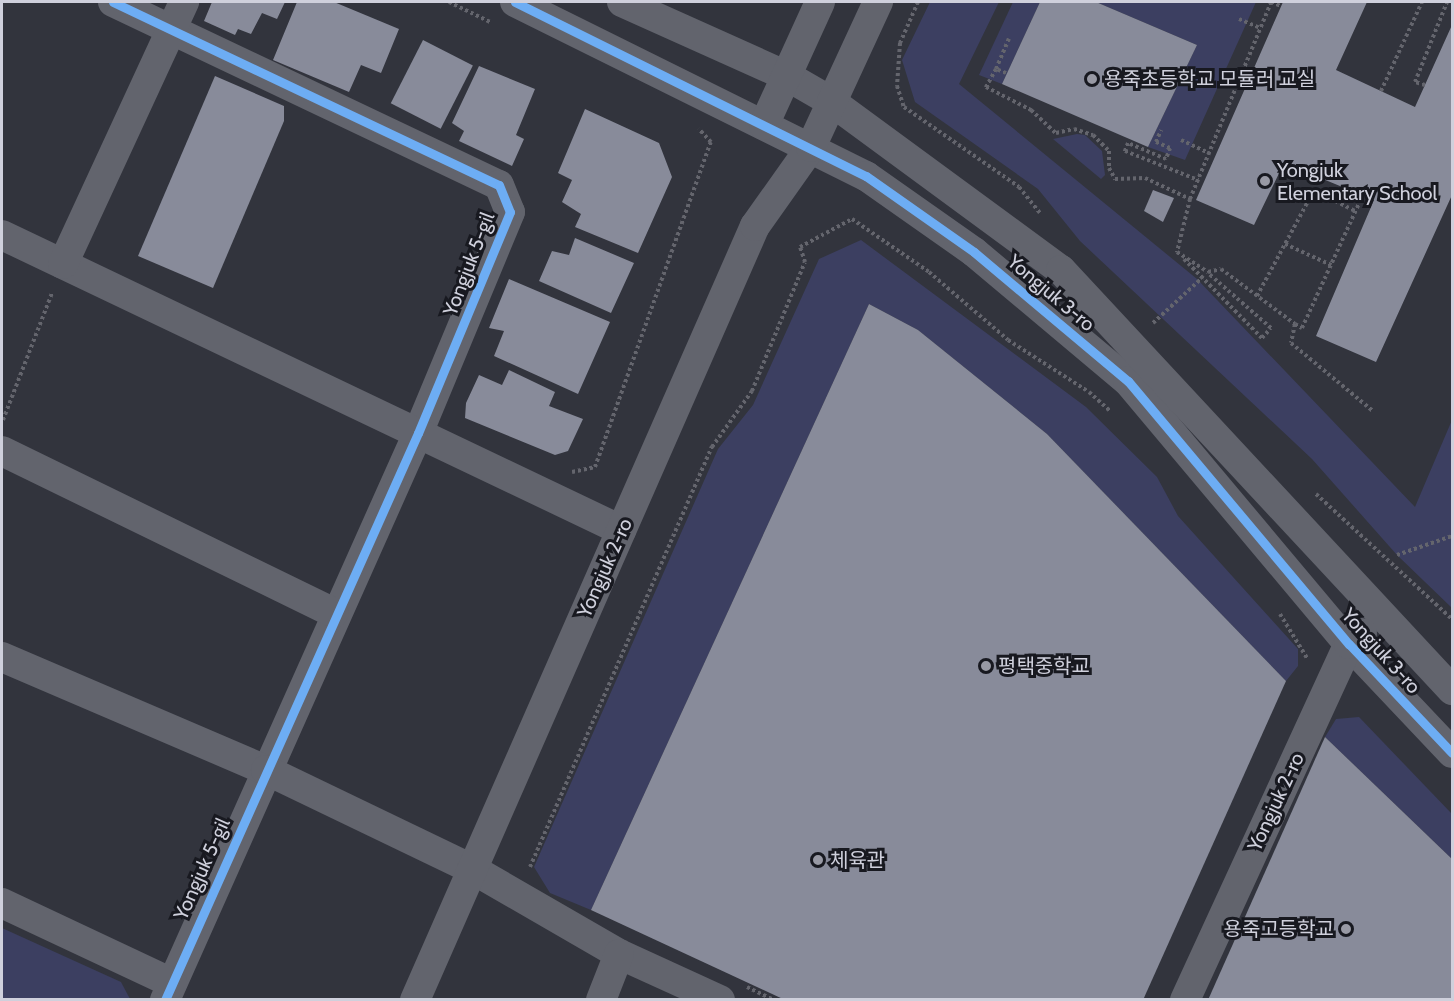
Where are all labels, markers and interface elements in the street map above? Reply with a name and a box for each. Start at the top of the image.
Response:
place label: 용죽초등학교 모듈러 교실 [1104,67,1315,91]
marker: 용죽초등학교 모듈러 교실 [1085,72,1099,86]
place label: Yongjuk Elementary School [1277,158,1437,205]
marker: Yongjuk Elementary School [1258,174,1272,188]
street label: Yongjuk 5-gil [438,209,500,319]
street label: Yongjuk 3-ro [1002,250,1100,336]
street label: Yongjuk 2-ro [572,515,638,621]
street label: Yongjuk 3-ro [1336,603,1426,699]
place label: 평택중학교 [998,654,1090,678]
marker: 평택중학교 [979,659,993,673]
street label: Yongjuk 2-ro [1243,749,1309,855]
street label: Yongjuk 5-gil [169,814,235,924]
place label: 체육관 [830,848,885,872]
marker: 체육관 [811,853,825,867]
place label: 용죽고등학교 [1224,917,1334,941]
marker: 용죽고등학교 [1339,922,1353,936]

